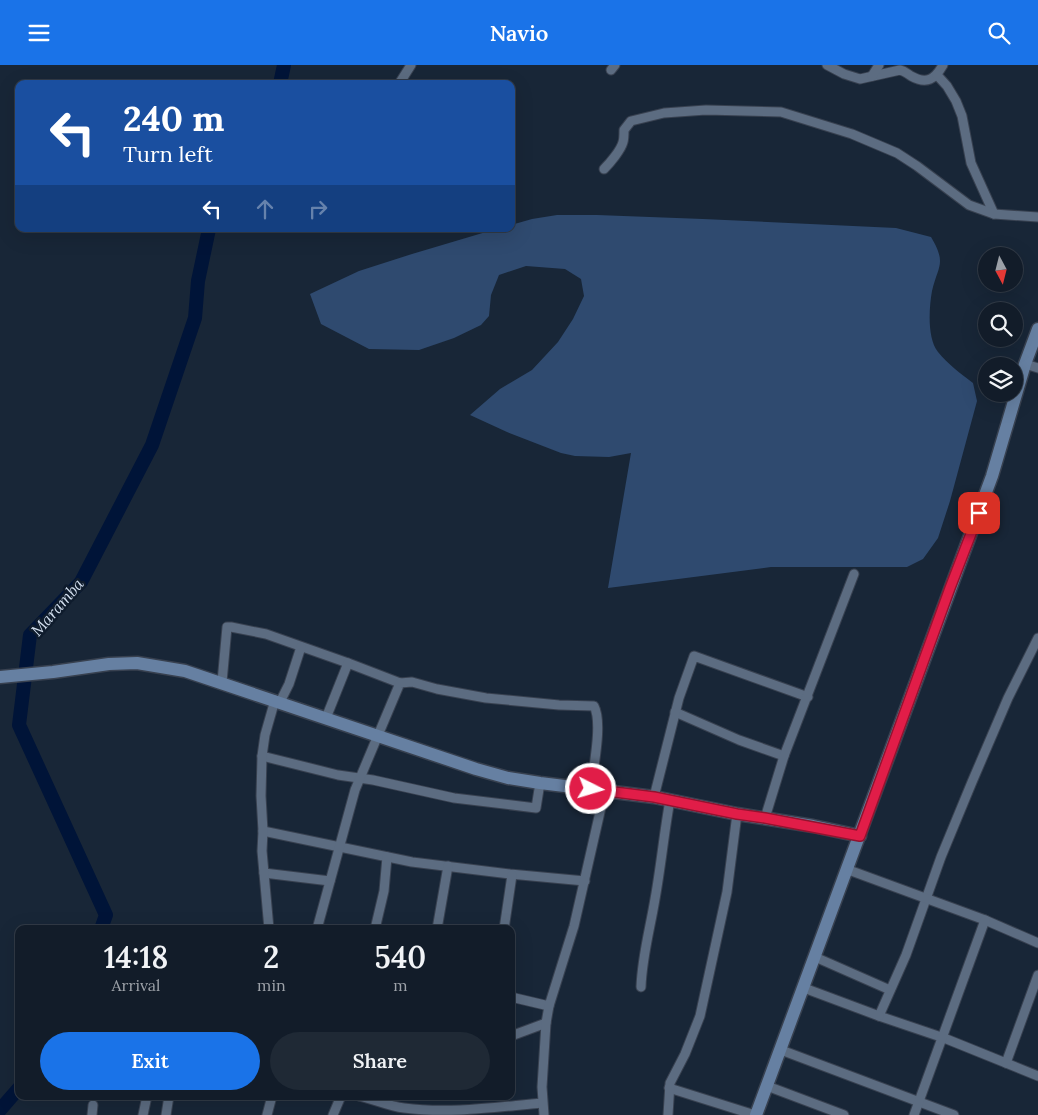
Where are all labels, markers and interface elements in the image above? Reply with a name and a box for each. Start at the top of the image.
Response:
icon: menu [25,19,53,47]
text: Navio [490,19,548,47]
icon: search [985,19,1013,47]
text: 240 m [123,96,224,141]
icon: left [40,100,105,165]
text: Turn left [123,140,213,168]
icon: left [198,195,226,223]
icon: ahead [251,195,279,223]
icon: right [304,195,332,223]
north arrow [978,247,1022,293]
map controls [978,247,1023,402]
button: search [978,302,1023,347]
button: layers [978,357,1023,402]
pin [958,492,1000,534]
icon: arrive [965,499,993,527]
water label: Maramba [26,574,88,640]
position arrow [564,762,616,814]
text: 14:18 [104,938,168,976]
text: 2 [263,938,279,976]
text: 540 [374,938,426,976]
text: Arrival [112,975,160,995]
text: min [257,975,286,995]
text: m [393,975,407,995]
button: Exit [40,1032,260,1090]
button: Share [270,1032,490,1090]

